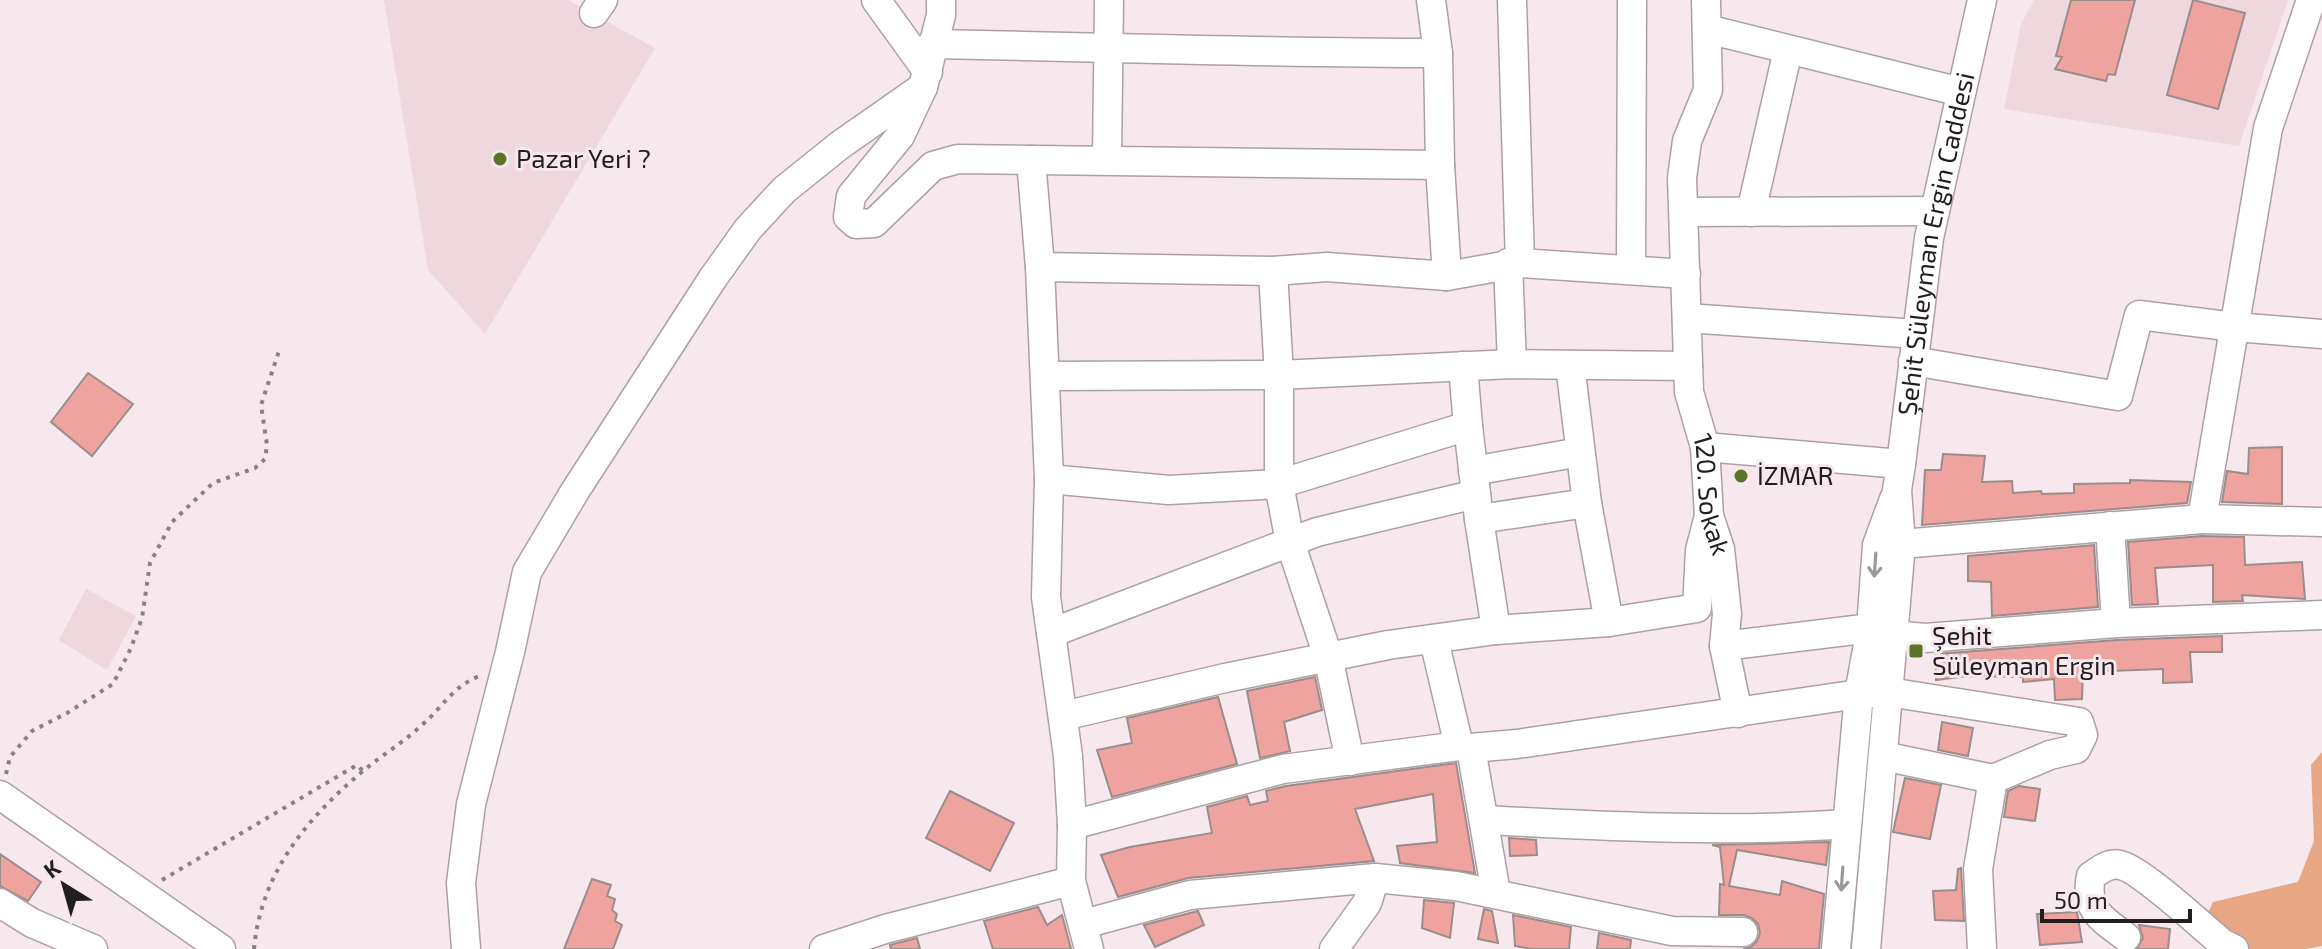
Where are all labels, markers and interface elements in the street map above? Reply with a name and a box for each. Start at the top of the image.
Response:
street label: Şehit Süleyman Ergin Caddesi [1890,69,1979,417]
place label: Pazar Yeri ? [516,142,651,173]
marker: Pazar Yeri ? [491,150,509,168]
street label: 120. Sokak [1688,430,1738,559]
place label: İZMAR [1757,459,1834,490]
marker: İZMAR [1732,467,1750,485]
one-way arrow [1868,551,1883,578]
place label: Şehit Süleyman Ergin [1932,619,2116,680]
marker: Şehit Süleyman Ergin [1907,642,1925,660]
north arrow [24,845,104,925]
text: K [38,854,65,883]
one-way arrow [1834,865,1849,892]
scale bar [2042,873,2190,923]
text: 50 m [2054,885,2108,914]

